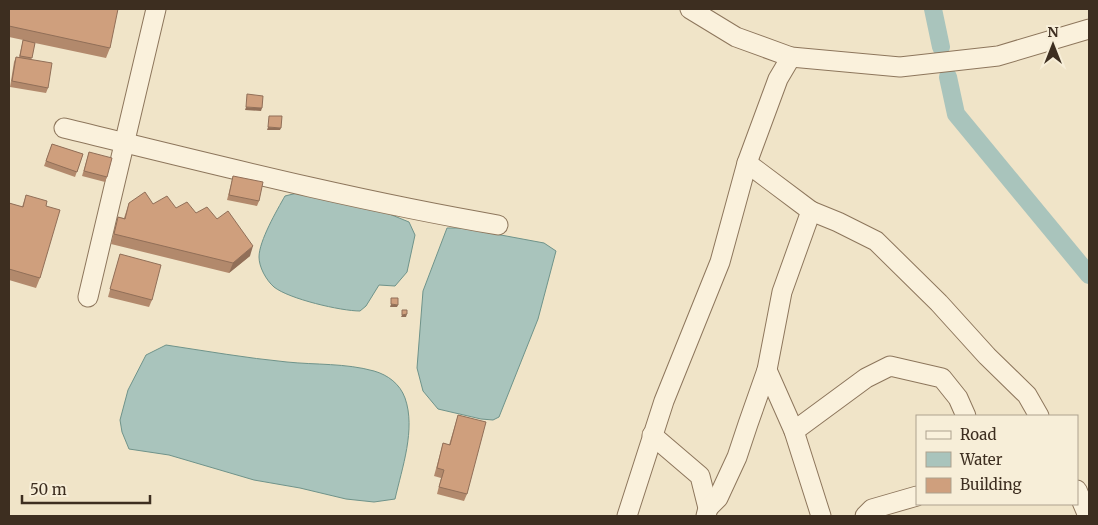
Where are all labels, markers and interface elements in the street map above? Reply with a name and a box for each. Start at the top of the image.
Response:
north arrow [1028,20,1078,70]
text: N [1047,23,1059,41]
legend [916,415,1078,505]
text: Road [960,425,996,444]
text: Water [959,450,1003,469]
scale bar [22,472,150,504]
text: Building [960,475,1022,494]
text: 50 m [30,480,67,499]

